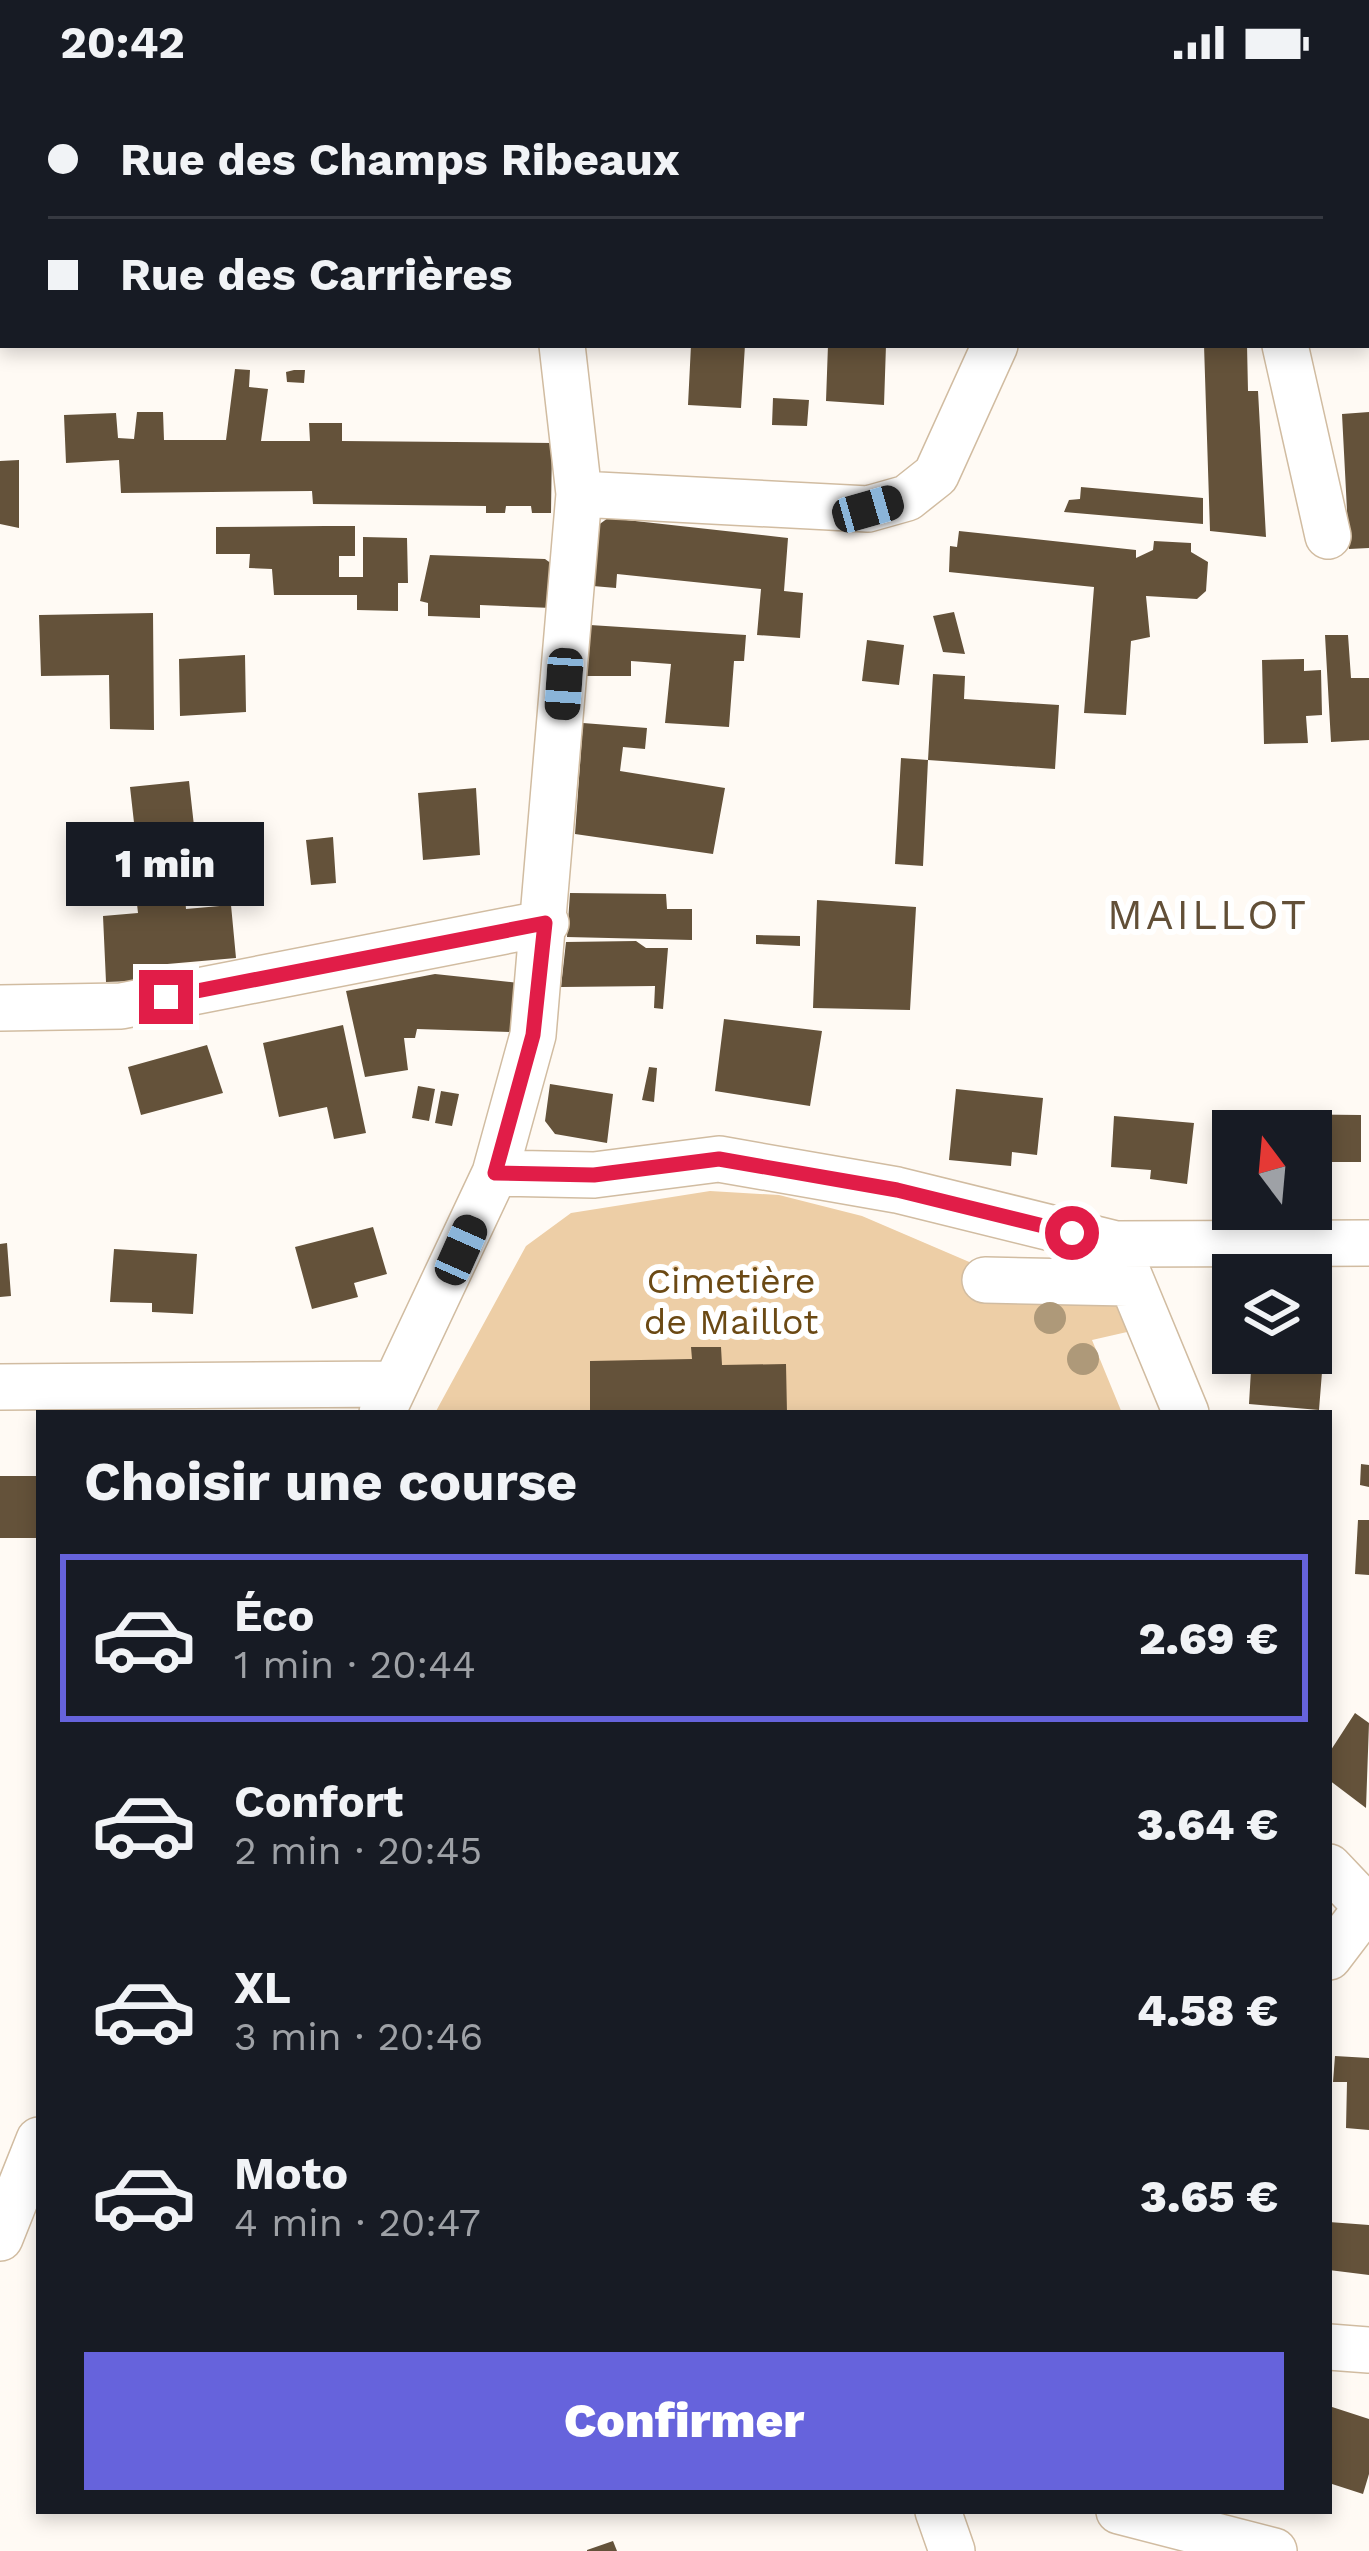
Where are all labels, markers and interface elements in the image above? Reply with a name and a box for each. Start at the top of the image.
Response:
text: 20:42 [60,16,185,69]
text: Rue des Champs Ribeaux [120,133,679,186]
text: Rue des Carrières [120,248,512,301]
car [828,482,908,536]
car [544,647,584,721]
callout: 1 min [67,823,265,907]
text: 1 min [115,841,215,886]
district label: MAILLOT [1107,890,1309,939]
route end [139,970,193,1024]
north arrow [1212,1110,1332,1230]
map controls [1212,1110,1332,1374]
route start [1045,1206,1099,1260]
car [430,1210,492,1290]
button: layers [1212,1254,1332,1374]
park label: Cimetière de Maillot [644,1260,818,1343]
text: Choisir une course [84,1450,577,1513]
icon: car [90,1584,198,1692]
text: Éco [234,1589,315,1642]
text: 2.69 € [1138,1612,1278,1665]
text: 1 min · 20:44 [234,1642,476,1687]
icon: car [90,1770,198,1878]
text: Confort [234,1775,403,1828]
text: 3.64 € [1137,1798,1278,1851]
text: 2 min · 20:45 [234,1828,482,1873]
icon: car [90,1956,198,2064]
text: XL [234,1961,291,2014]
text: 4.58 € [1137,1984,1278,2037]
text: 3 min · 20:46 [234,2014,483,2059]
icon: car [90,2142,198,2250]
text: Moto [234,2147,348,2200]
text: 3.65 € [1140,2170,1278,2223]
text: 4 min · 20:47 [234,2200,481,2245]
button: Confirmer [84,2352,1284,2490]

